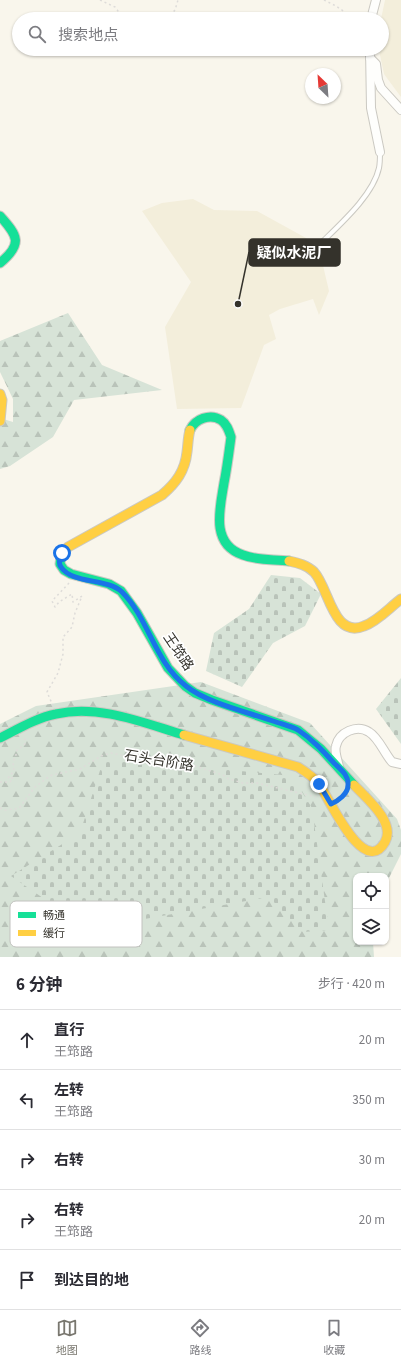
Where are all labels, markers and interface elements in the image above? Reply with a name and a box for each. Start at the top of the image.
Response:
search box [12,12,389,56]
icon: search [26,23,48,45]
text: 搜索地点 [58,25,118,46]
north arrow [305,68,341,104]
callout: 疑似水泥厂 [249,239,340,266]
text: 疑似水泥厂 [256,243,332,264]
route start [53,544,71,562]
street label: 王筇路 [158,629,198,675]
street label: 石头台阶路 [123,746,195,776]
route end [310,775,328,793]
map controls [353,873,389,945]
button: locate [353,873,389,909]
legend [10,901,142,947]
text: 畅通 [43,908,65,923]
button: layers [353,909,389,945]
text: 缓行 [43,926,65,941]
text: 6 分钟 [16,973,62,997]
text: 步行 · 420 m [318,975,385,993]
text: 直行 [54,1020,84,1041]
icon: ahead [16,1029,38,1051]
text: 20 m [359,1031,385,1049]
text: 王筇路 [54,1043,93,1061]
text: 左转 [54,1080,84,1101]
icon: left [16,1089,38,1111]
text: 350 m [352,1091,385,1109]
text: 王筇路 [54,1103,93,1121]
icon: right [16,1149,38,1171]
text: 右转 [54,1150,84,1171]
text: 30 m [359,1151,385,1169]
text: 右转 [54,1200,84,1221]
icon: right [16,1209,38,1231]
text: 20 m [359,1211,385,1229]
text: 王筇路 [54,1223,93,1241]
icon: arrive [16,1269,38,1291]
text: 到达目的地 [54,1270,129,1291]
tab: 地图 [56,1317,78,1358]
tab: 路线 [189,1317,211,1358]
tab: 收藏 [323,1317,345,1358]

